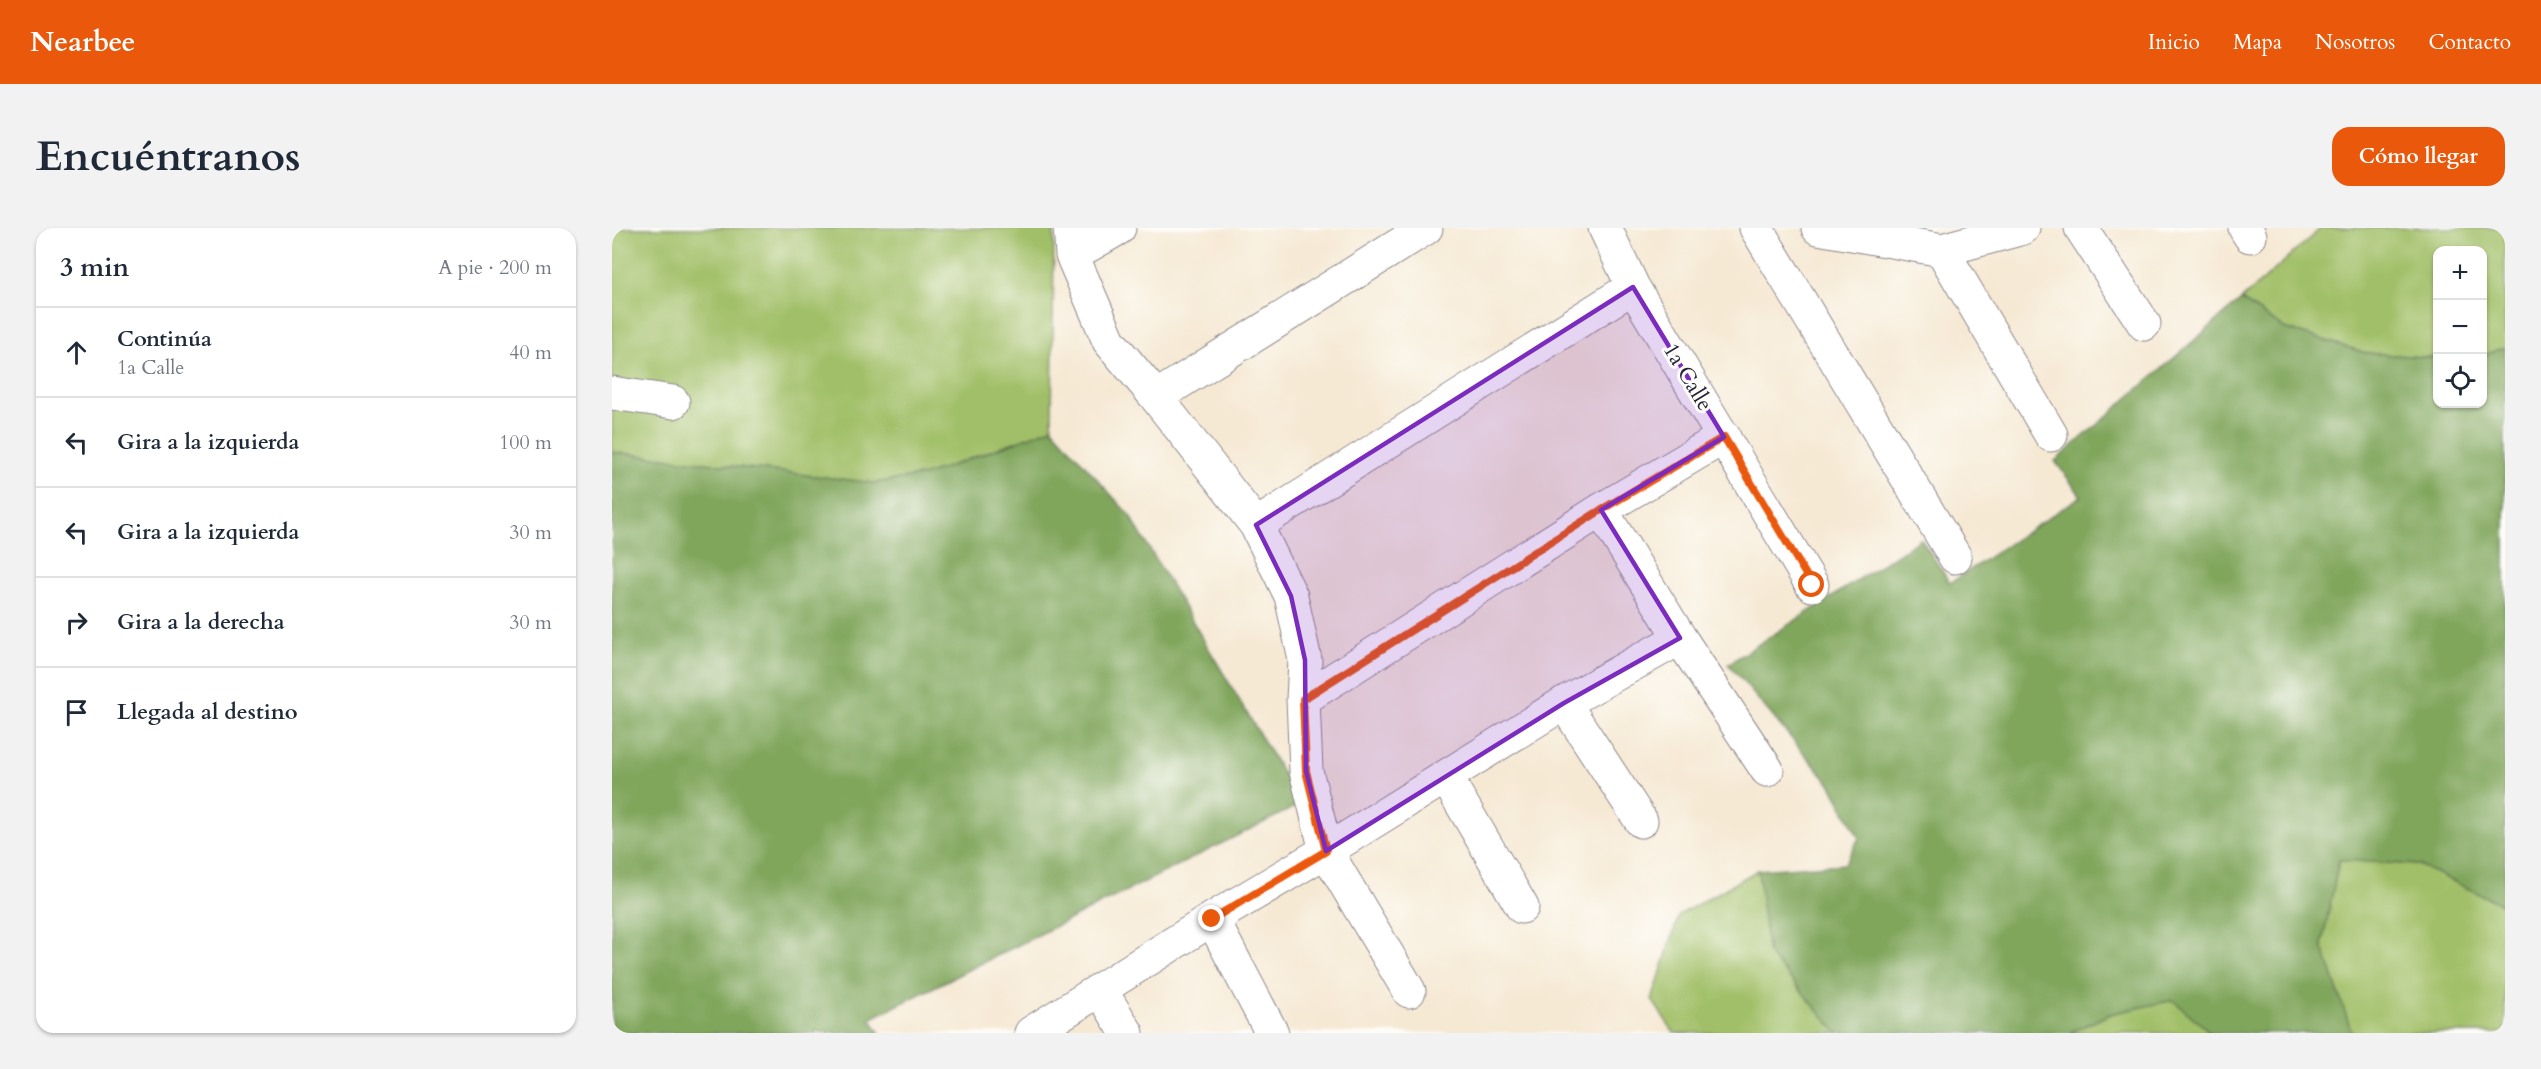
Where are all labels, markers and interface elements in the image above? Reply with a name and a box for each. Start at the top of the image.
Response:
text: Nearbee [30,23,135,61]
text: Inicio [2148,28,2200,57]
text: Mapa [2233,28,2282,57]
text: Nosotros [2315,28,2395,57]
text: Contacto [2428,28,2511,57]
button: Cómo llegar [2332,127,2505,186]
text: Encuéntranos [36,128,301,185]
map controls [2433,246,2487,408]
button: + [2433,246,2487,300]
text: 3 min [60,250,129,285]
text: A pie · 200 m [438,254,552,281]
button: − [2433,300,2487,354]
text: Continúa [117,324,212,354]
icon: ahead [60,336,93,369]
street label: 1a Calle [1656,337,1720,417]
text: 40 m [509,339,552,366]
text: 1a Calle [117,354,184,381]
button: locate [2433,354,2487,408]
icon: left [60,426,93,459]
text: Gira a la izquierda [117,427,300,457]
text: 100 m [499,429,552,456]
icon: left [60,516,93,549]
text: Gira a la izquierda [117,517,300,547]
text: 30 m [509,519,552,546]
route start [1798,571,1824,597]
icon: right [60,606,93,639]
text: Gira a la derecha [117,607,285,637]
text: 30 m [509,609,552,636]
icon: arrive [60,696,93,729]
text: Llegada al destino [117,697,298,727]
route end [1198,905,1224,931]

